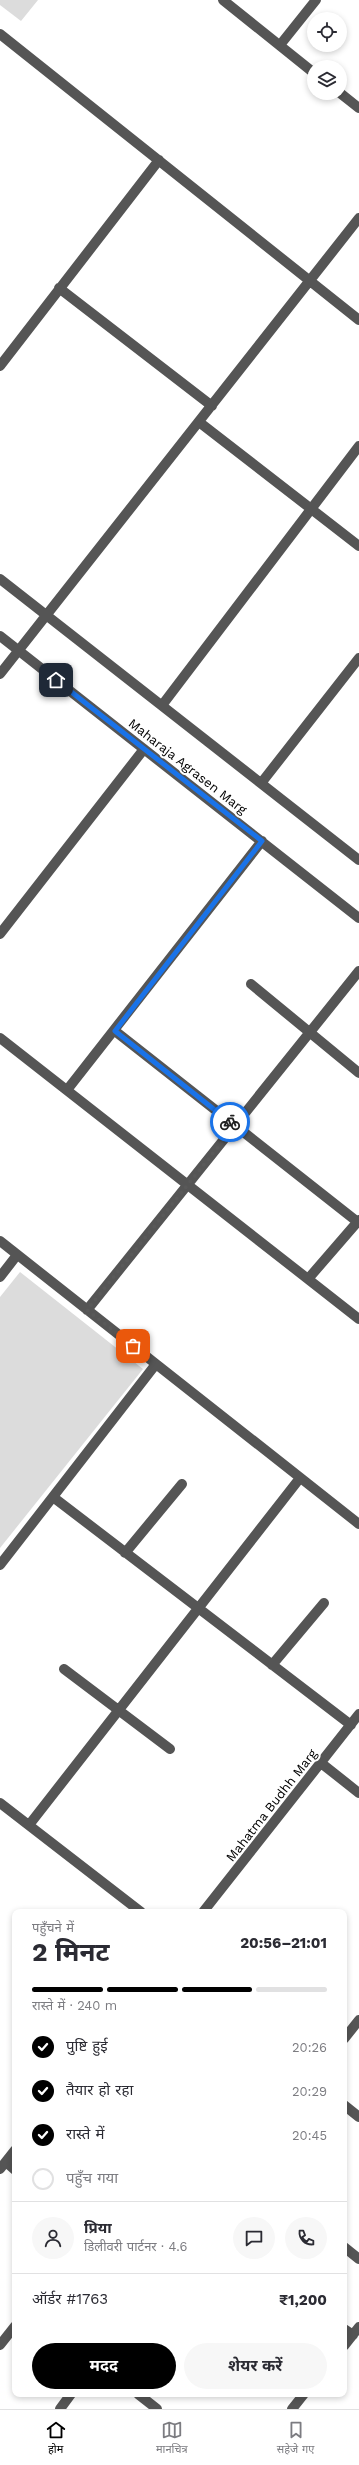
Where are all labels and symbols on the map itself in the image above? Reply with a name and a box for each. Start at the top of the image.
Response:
pin [39,663,73,697]
street label: Maharaja Agrasen Marg [126,716,250,817]
courier [210,1102,250,1142]
pin [116,1329,150,1363]
street label: Mahatma Budhh Marg [223,1746,320,1864]

